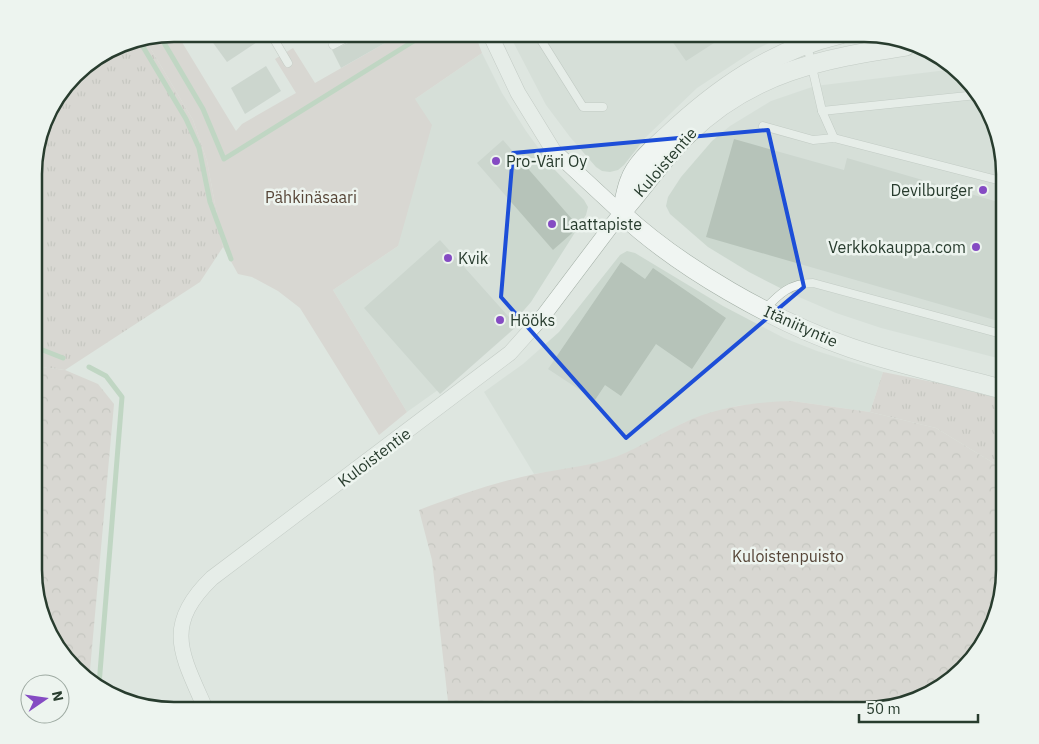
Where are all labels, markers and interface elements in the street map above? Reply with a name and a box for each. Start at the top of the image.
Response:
street label: Kuloistentie [629,123,701,201]
place label: Pro-Väri Oy [506,151,587,171]
marker: Pro-Väri Oy [490,155,502,167]
place label: Devilburger [891,180,973,200]
marker: Devilburger [977,184,989,196]
park label: Pähkinäsaari [265,187,357,207]
place label: Laattapiste [562,214,642,234]
marker: Laattapiste [546,218,558,230]
place label: Verkkokauppa.com [828,237,966,257]
marker: Verkkokauppa.com [970,241,982,253]
place label: Kvik [458,248,489,268]
marker: Kvik [442,252,454,264]
street label: Itäniityntie [761,301,841,351]
place label: Hööks [510,310,555,330]
marker: Hööks [494,314,506,326]
street label: Kuloistentie [334,423,414,491]
park label: Kuloistenpuisto [732,546,844,566]
north arrow [20,674,70,724]
text: N [48,689,68,703]
scale bar [859,692,978,724]
text: 50 m [866,699,901,718]

